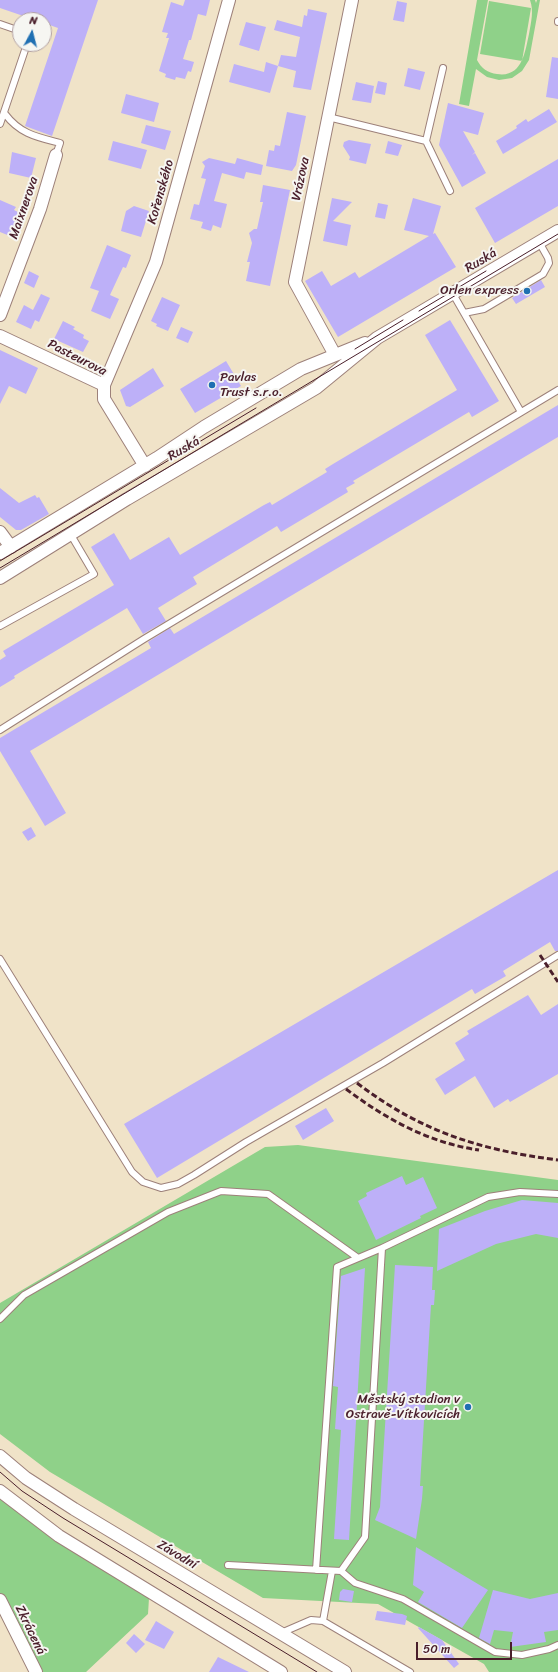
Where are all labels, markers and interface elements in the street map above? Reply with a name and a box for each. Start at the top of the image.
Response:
text: N [28,11,38,30]
north arrow [12,12,52,52]
street label: Vrázova [289,156,313,202]
street label: Kořenského [144,158,178,226]
street label: Maixnerova [6,175,42,241]
street label: Ruská [462,245,500,277]
place label: Orlen express [440,283,519,299]
marker: Orlen express [522,286,532,296]
street label: Pasteurova [45,336,109,380]
place label: Pavlas Trust s.r.o. [220,370,283,401]
marker: Pavlas Trust s.r.o. [207,380,217,390]
street label: Ruská [165,434,203,464]
place label: Městský stadion v Ostravě-Vítkovicích [346,1392,460,1423]
marker: Městský stadion v Ostravě-Vítkovicích [463,1402,473,1412]
street label: Závodní [154,1537,200,1573]
street label: Zkrácená [11,1603,49,1657]
scale bar [418,1634,514,1660]
text: 50 m [423,1638,450,1660]

